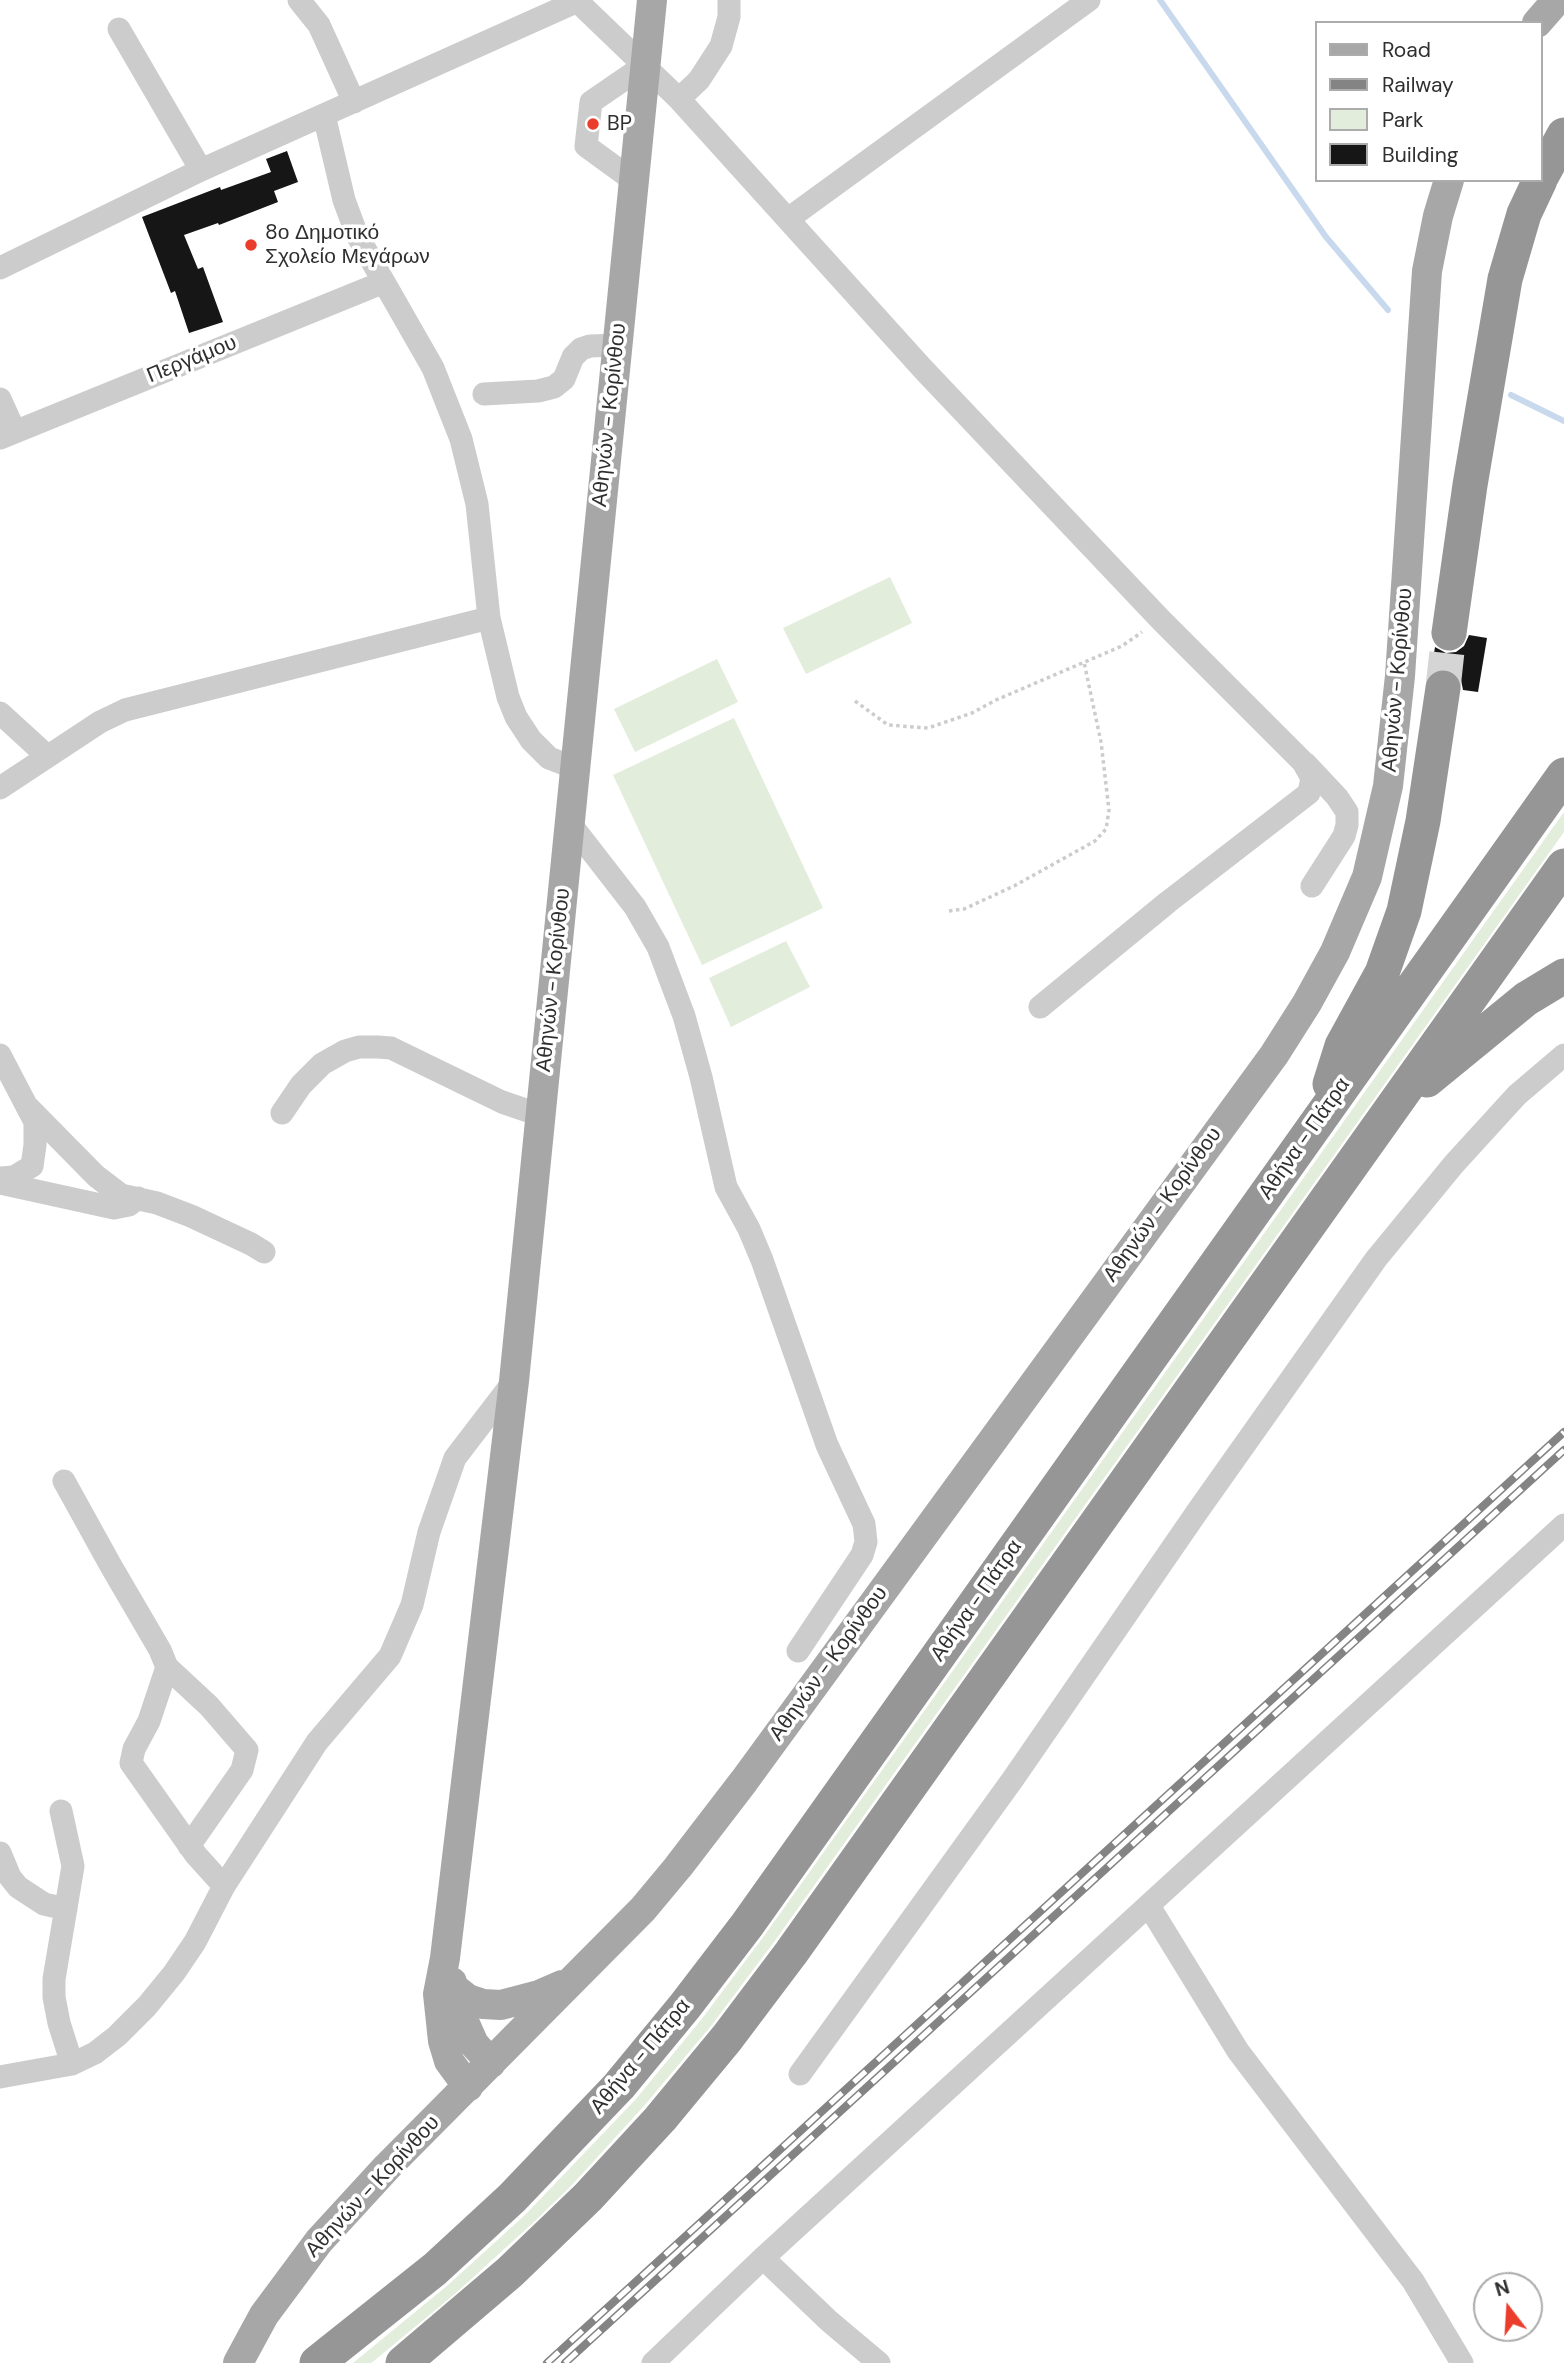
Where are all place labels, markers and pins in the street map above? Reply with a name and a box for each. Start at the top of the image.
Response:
place label: BP [607,111,632,137]
marker: BP [585,116,601,132]
place label: 8ο Δημοτικό Σχολείο Μεγάρων [265,220,430,270]
marker: 8ο Δημοτικό Σχολείο Μεγάρων [243,237,259,253]

